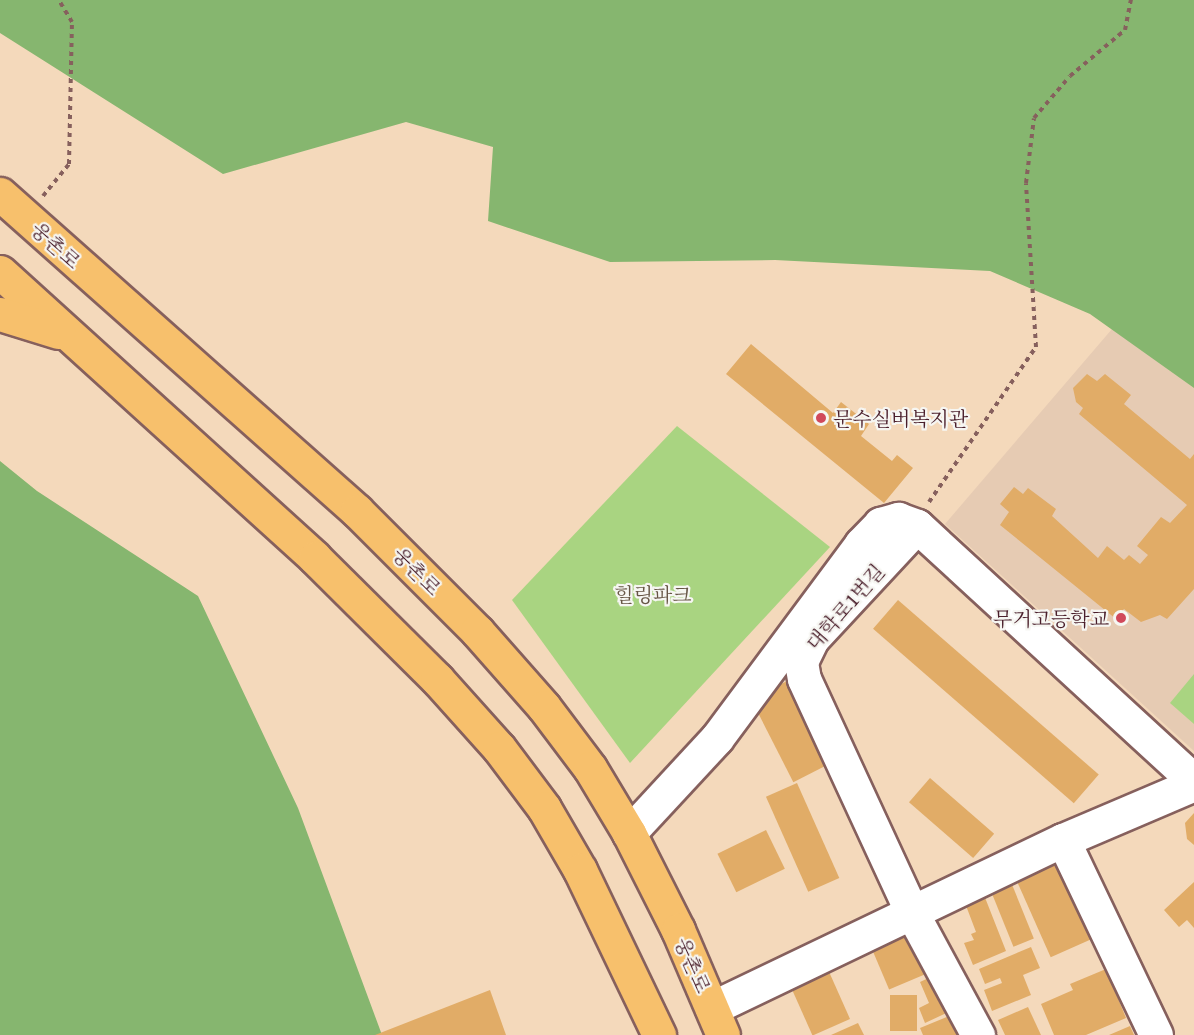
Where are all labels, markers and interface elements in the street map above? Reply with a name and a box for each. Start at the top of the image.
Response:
street label: 웅촌로 [26,217,86,273]
place label: 문수실버복지관 [833,406,968,430]
marker: 문수실버복지관 [814,411,828,425]
street label: 웅촌로 [388,542,446,600]
street label: 대학로1번길 [801,559,889,655]
park label: 힐링파크 [614,582,692,606]
place label: 무거고등학교 [993,606,1109,630]
marker: 무거고등학교 [1114,611,1128,625]
street label: 웅촌로 [670,934,716,996]

